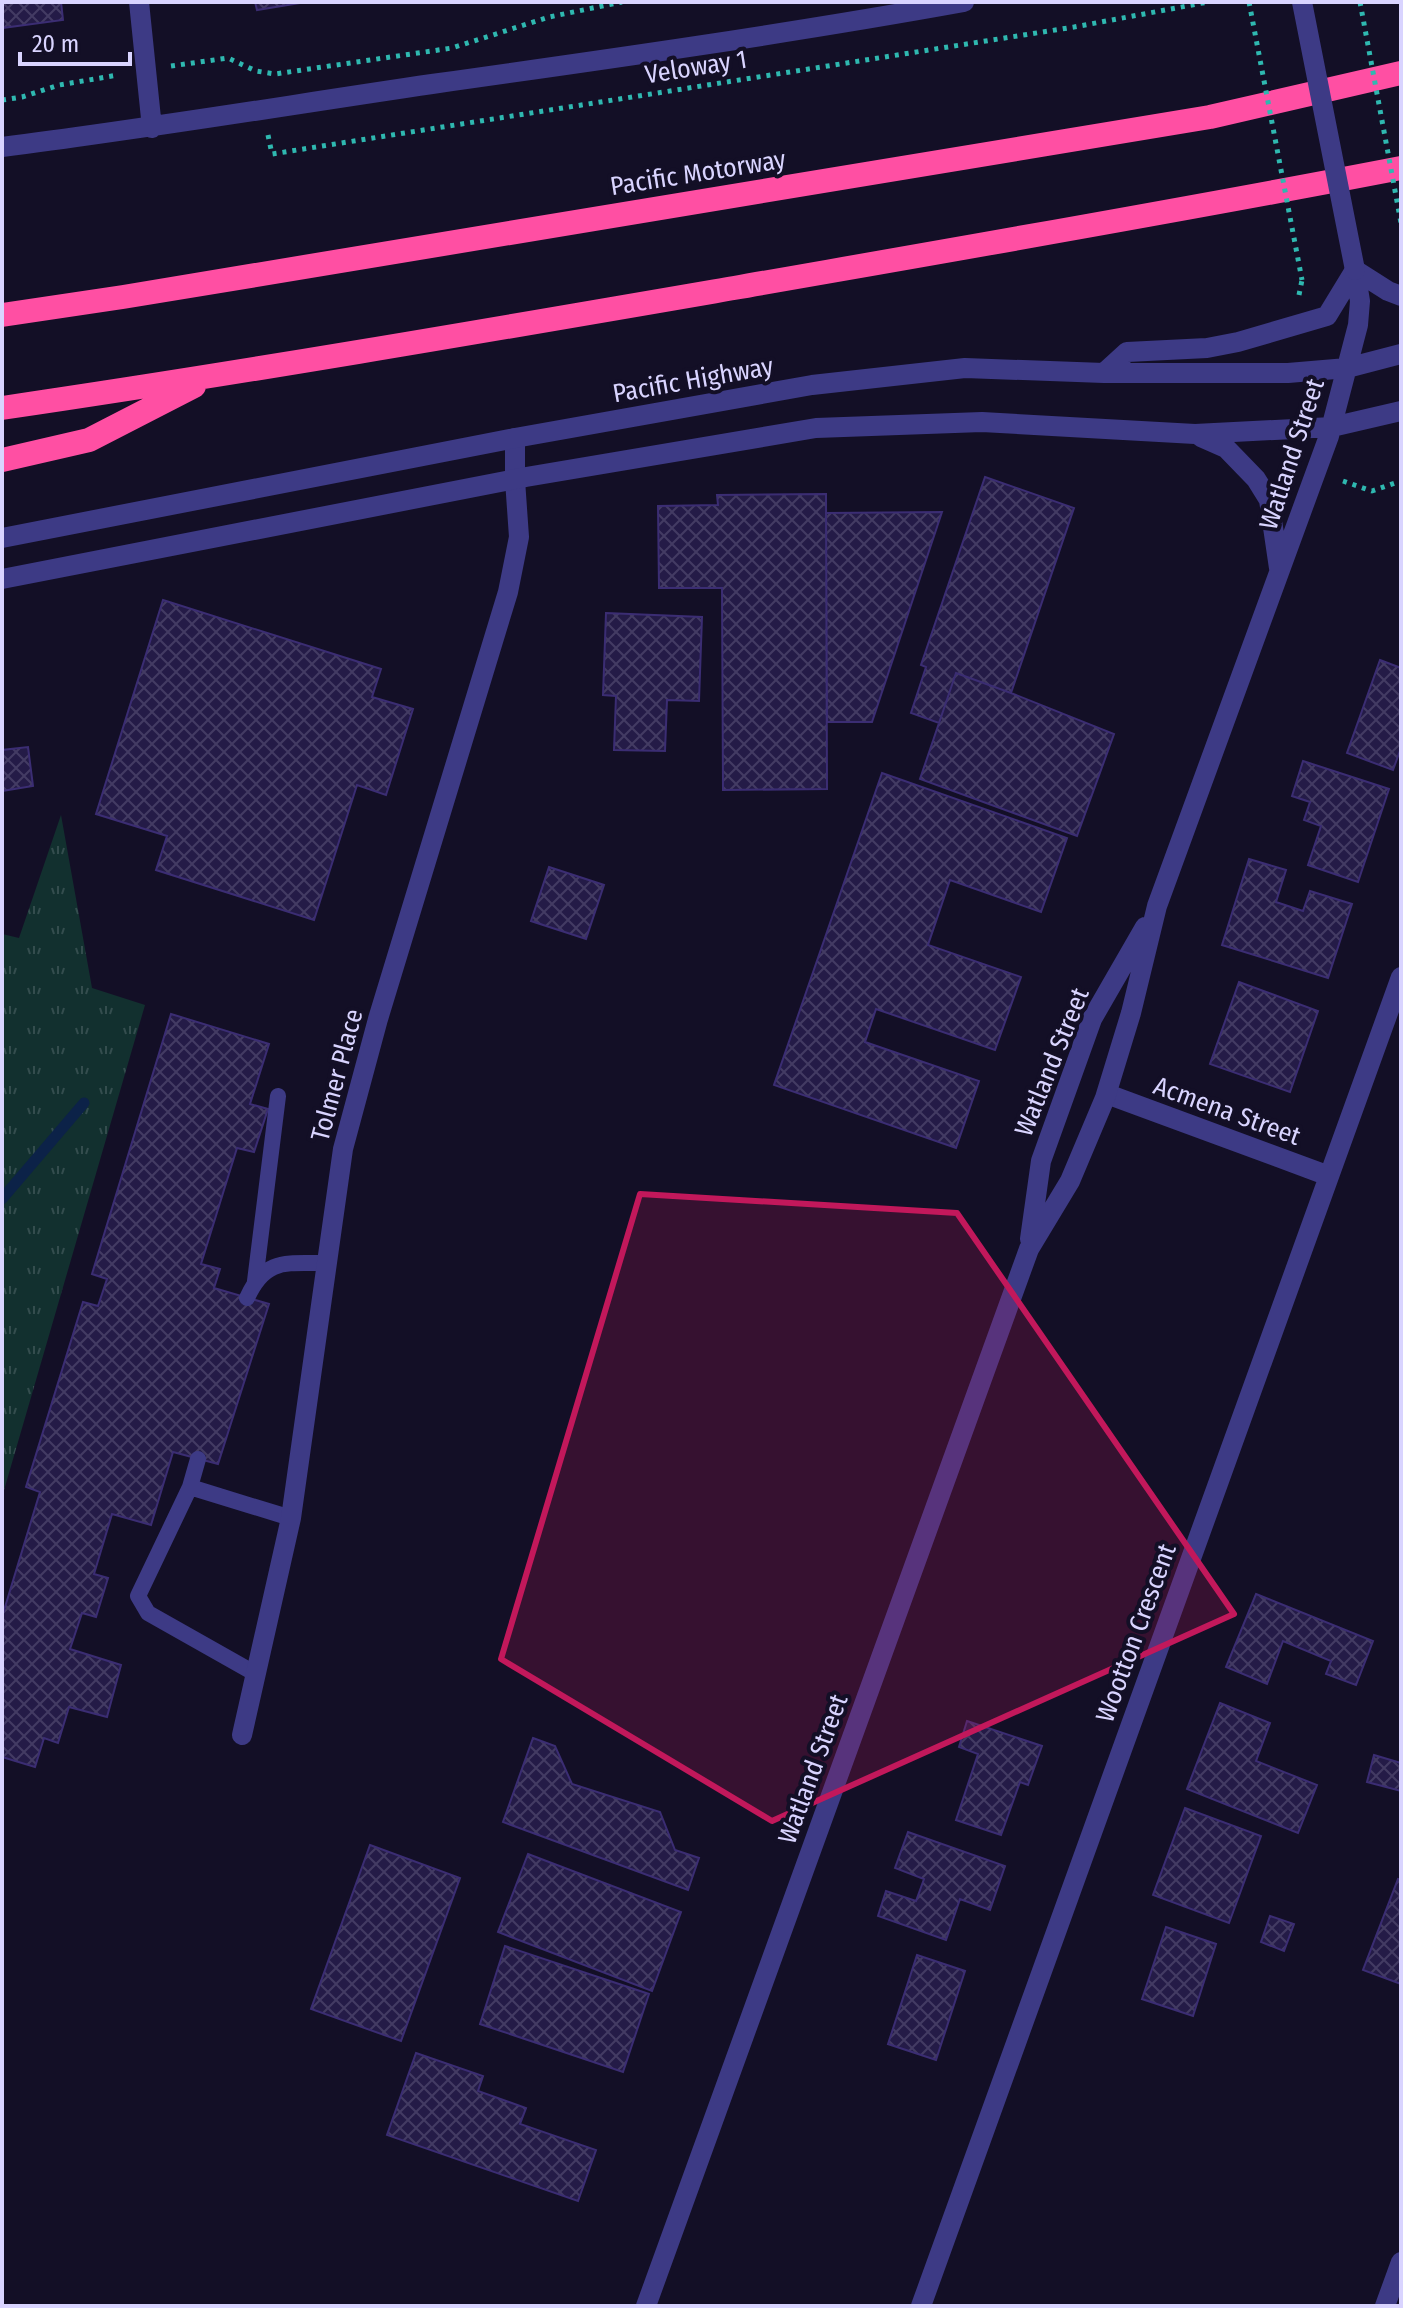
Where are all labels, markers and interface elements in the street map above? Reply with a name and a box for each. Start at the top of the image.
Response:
scale bar [20,16,130,66]
text: 20 m [32,30,79,58]
street label: Veloway 1 [643,44,749,90]
street label: Pacific Motorway [608,144,788,202]
street label: Pacific Highway [610,351,776,409]
street label: Watland Street [1253,374,1331,533]
street label: Watland Street [1008,983,1096,1141]
street label: Tolmer Place [304,1006,370,1144]
street label: Acmena Street [1149,1070,1305,1152]
street label: Wootton Crescent [1089,1539,1183,1726]
street label: Watland Street [772,1690,855,1848]

